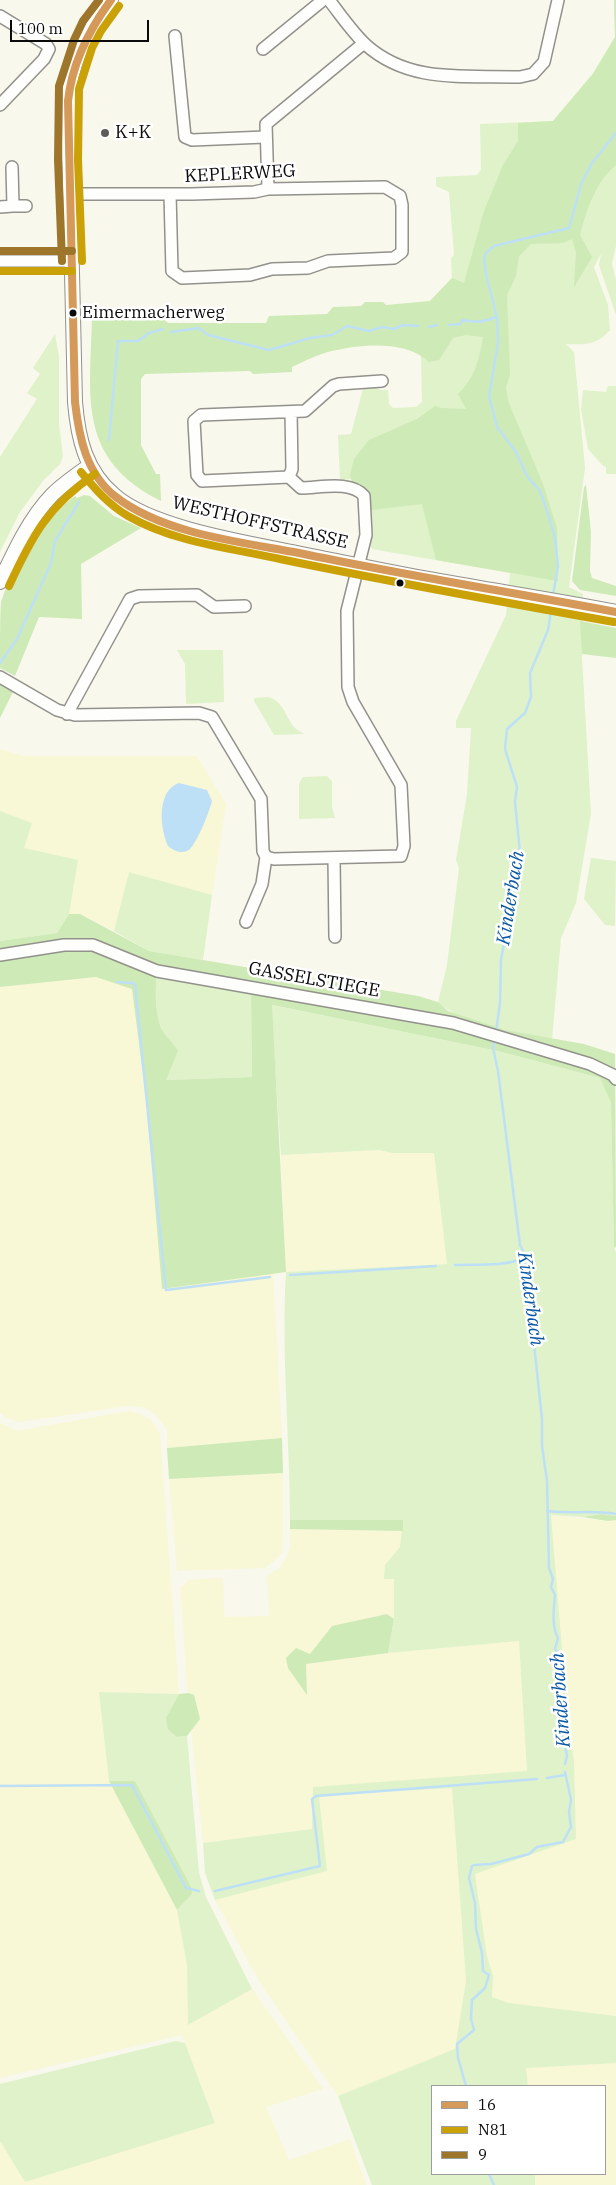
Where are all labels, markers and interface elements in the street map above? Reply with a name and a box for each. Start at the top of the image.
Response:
scale bar [12,10,151,42]
text: 100 m [18,19,63,38]
place label: K+K [115,122,151,144]
marker: K+K [99,127,111,139]
street label: KEPLERWEG [184,160,296,188]
place label: Eimermacherweg [82,303,225,323]
marker: Eimermacherweg [68,308,78,318]
street label: WESTHOFFSTRASSE [170,492,350,554]
unlabelled marker [395,578,405,588]
water label: Kinderbach [492,849,530,947]
street label: GASSELSTIEGE [247,958,381,1002]
water label: Kinderbach [512,1250,548,1348]
water label: Kinderbach [546,1652,576,1748]
legend [431,2085,606,2175]
text: 16 [478,2095,496,2114]
text: N81 [478,2120,508,2139]
text: 9 [478,2145,487,2164]

